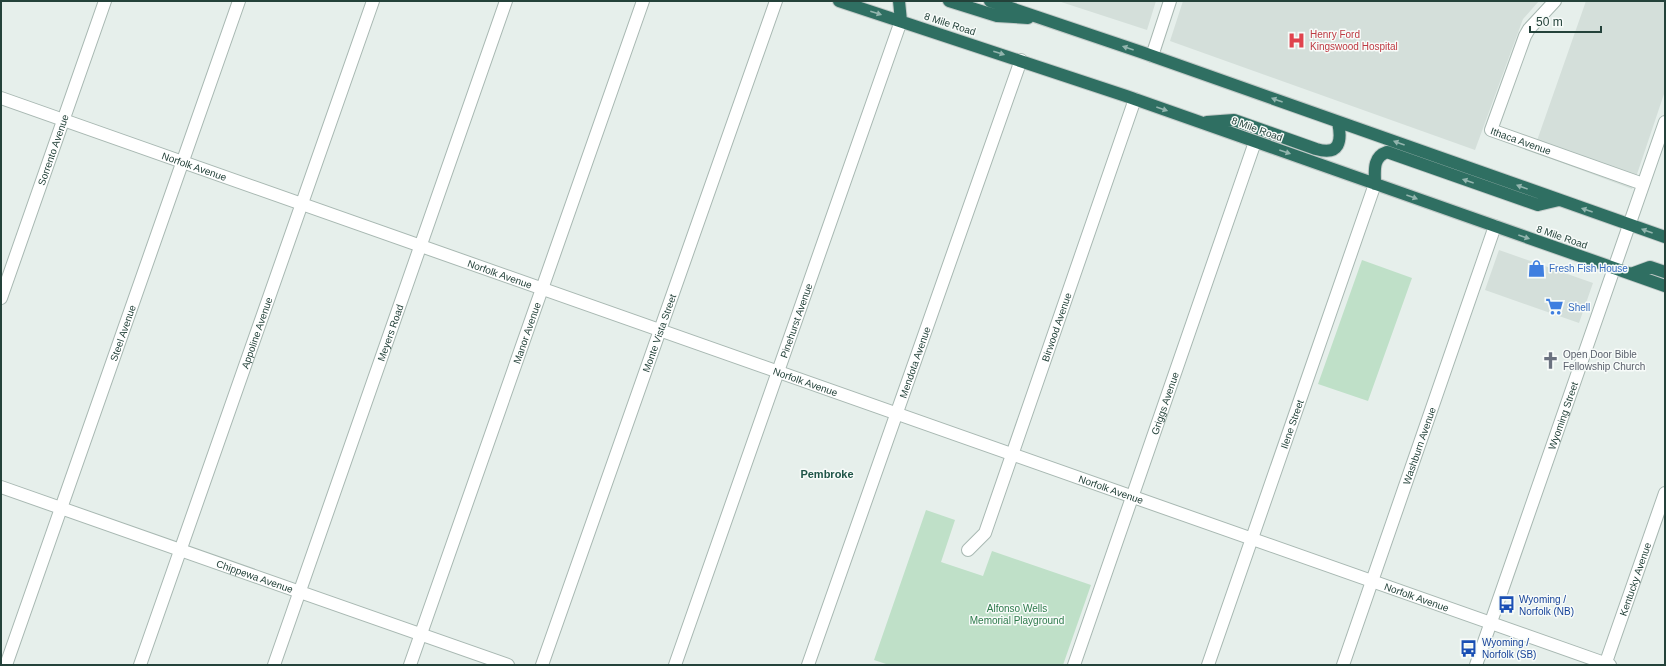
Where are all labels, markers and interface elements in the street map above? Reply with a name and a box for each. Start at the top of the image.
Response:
scale bar [1530,8,1601,34]
one-way arrow [870,10,882,16]
street label: 8 Mile Road [923,11,977,37]
text: 50 m [1536,15,1563,29]
place label: Henry Ford Kingswood Hospital [1310,29,1398,52]
hospital icon: Henry Ford Kingswood Hospital [1287,30,1307,50]
one-way arrow [1121,44,1133,50]
one-way arrow [994,50,1006,56]
one-way arrow [1270,97,1282,103]
one-way arrow [1157,106,1169,112]
street label: Sorrento Avenue [35,112,71,187]
street label: 8 Mile Road [1230,115,1284,143]
street label: Ithaca Avenue [1489,125,1553,157]
one-way arrow [1393,140,1405,146]
one-way arrow [1279,149,1291,155]
street label: Norfolk Avenue [161,150,229,183]
one-way arrow [1462,178,1474,184]
one-way arrow [1515,184,1527,190]
one-way arrow [1406,194,1418,200]
one-way arrow [1581,207,1593,213]
street label: 8 Mile Road [1535,223,1589,251]
one-way arrow [1641,228,1653,234]
one-way arrow [1518,234,1530,240]
street label: Norfolk Avenue [466,257,534,290]
shop icon: Fresh Fish House [1526,258,1546,278]
place label: Fresh Fish House [1549,263,1628,274]
street label: Pinehurst Avenue [778,281,814,359]
street label: Birwood Avenue [1039,291,1073,363]
street label: Monte Vista Street [640,292,678,374]
street label: Appoline Avenue [239,295,274,370]
supermarket icon: Shell [1545,297,1565,317]
street label: Manor Avenue [511,300,543,365]
place label: Shell [1568,302,1590,313]
street label: Steel Avenue [108,303,138,362]
street label: Meyers Road [375,303,405,363]
street label: Mendota Avenue [897,325,932,399]
place label: Open Door Bible Fellowship Church [1563,349,1645,372]
church icon: Open Door Bible Fellowship Church [1540,350,1560,370]
street label: Norfolk Avenue [772,365,840,398]
street label: Griggs Avenue [1149,370,1181,436]
street label: Wyoming Street [1546,380,1580,451]
street label: Ilene Street [1278,398,1305,450]
street label: Washburn Avenue [1400,405,1438,486]
district label: Pembroke [800,468,854,480]
street label: Norfolk Avenue [1077,473,1145,506]
street label: Kentucky Avenue [1617,540,1653,617]
street label: Chippewa Avenue [215,558,295,595]
street label: Norfolk Avenue [1383,580,1451,613]
place label: Wyoming / Norfolk (NB) [1519,594,1574,617]
bus stop icon: Wyoming / Norfolk (NB) [1496,595,1516,615]
park label: Alfonso Wells Memorial Playground [970,603,1064,626]
place label: Wyoming / Norfolk (SB) [1482,637,1536,660]
bus stop icon: Wyoming / Norfolk (SB) [1459,638,1479,658]

